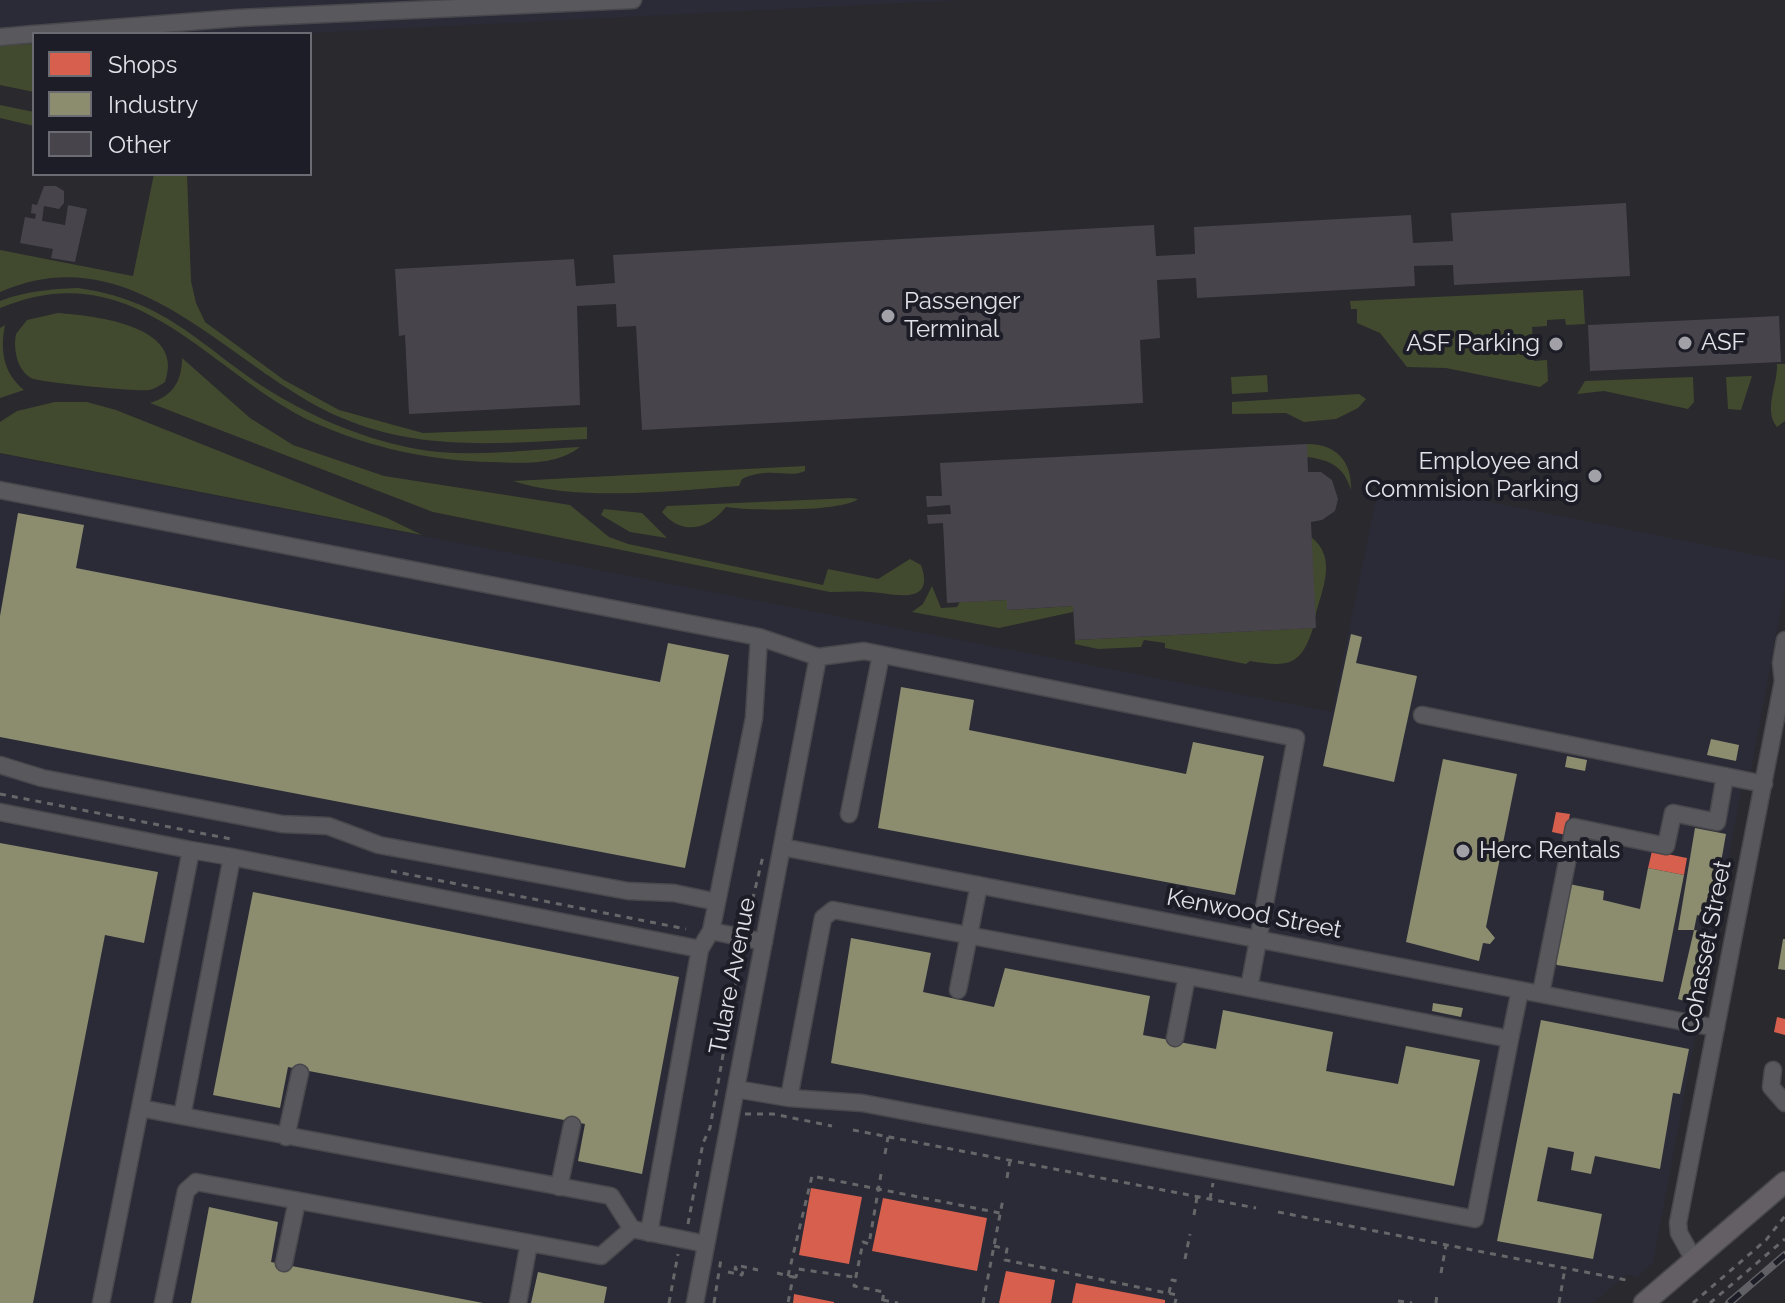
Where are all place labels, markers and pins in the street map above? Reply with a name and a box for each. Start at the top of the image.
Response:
place label: Passenger Terminal [904,288,1020,344]
marker: Passenger Terminal [879,307,897,325]
place label: ASF [1701,329,1746,357]
place label: ASF Parking [1406,330,1540,358]
marker: ASF [1676,334,1694,352]
marker: ASF Parking [1547,335,1565,353]
place label: Employee and Commision Parking [1365,448,1579,504]
marker: Employee and Commision Parking [1586,467,1604,485]
place label: Herc Rentals [1479,837,1620,865]
marker: Herc Rentals [1454,842,1472,860]

